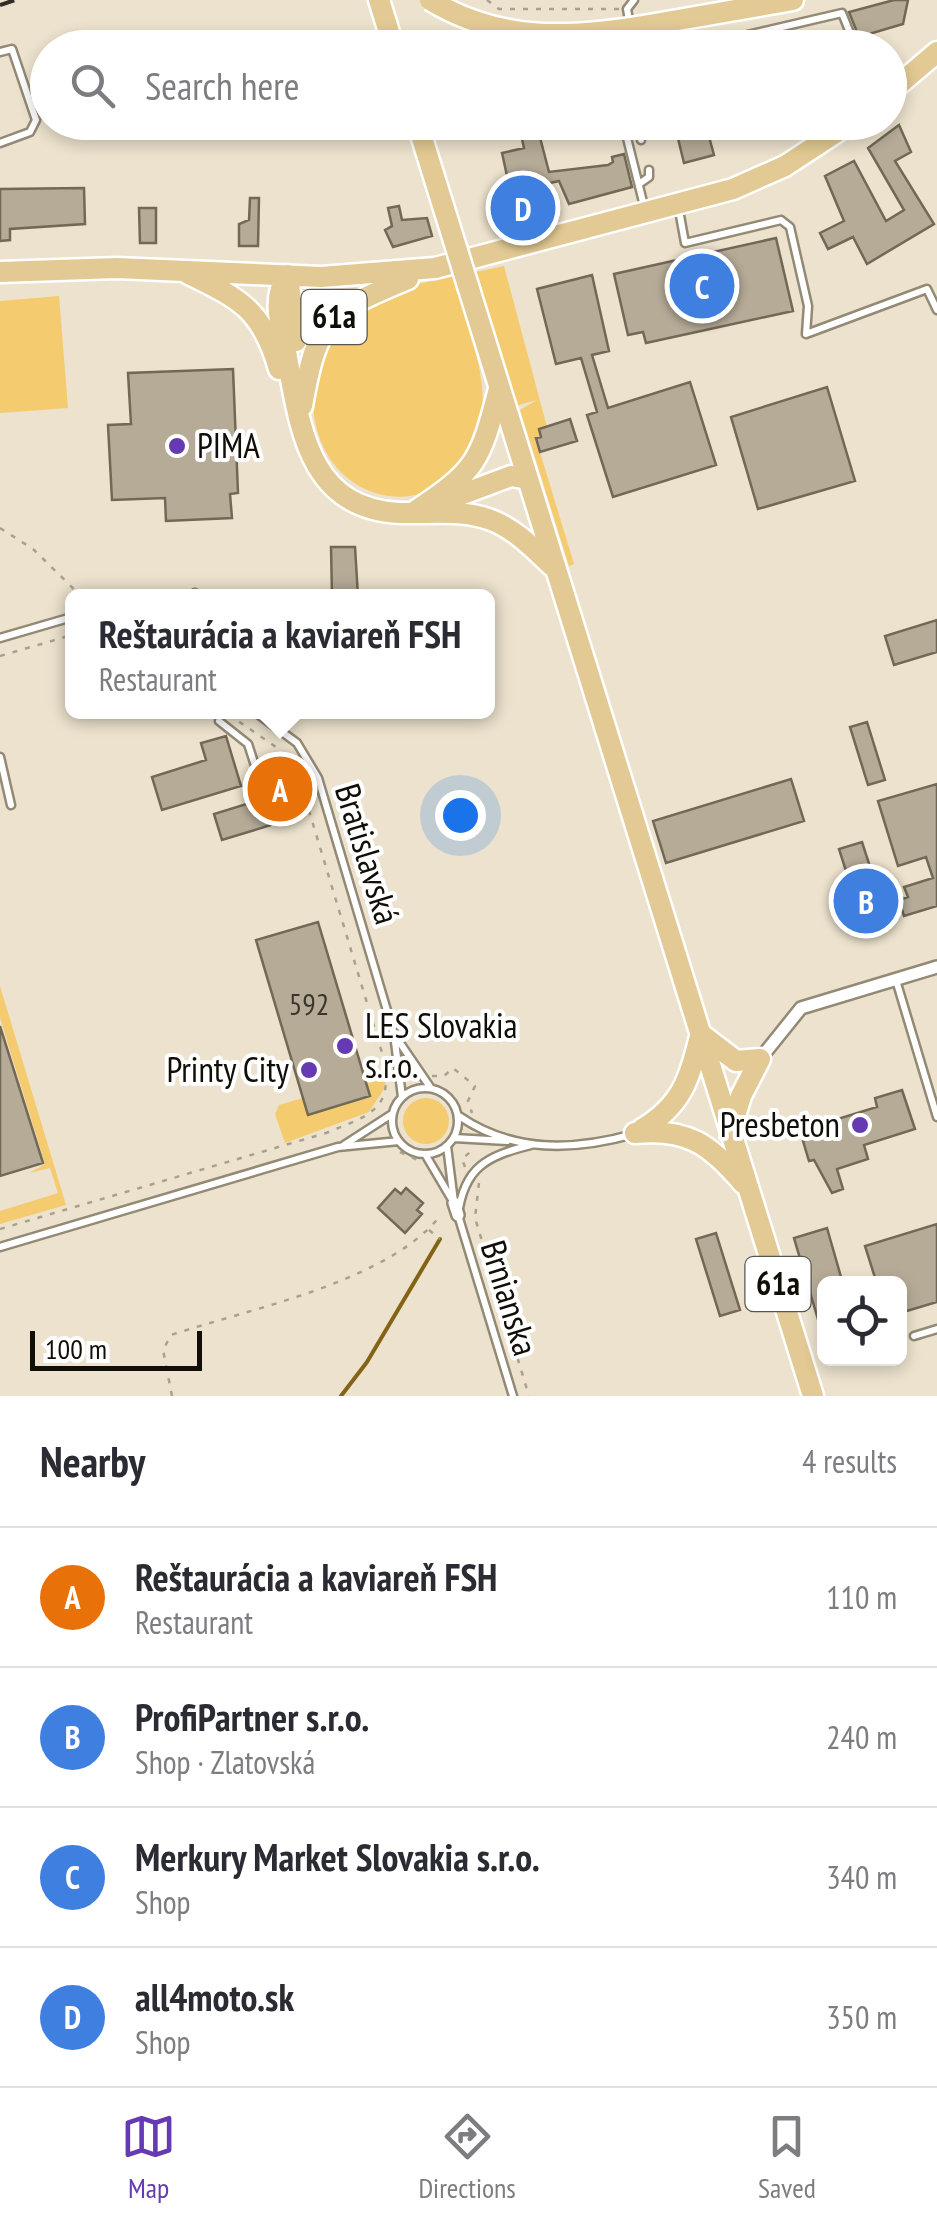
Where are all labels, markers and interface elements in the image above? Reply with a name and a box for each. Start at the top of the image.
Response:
search box [30,30,907,140]
icon: search [65,58,120,113]
text: Search here [145,61,299,110]
pin: D [490,170,556,246]
pin: C [670,248,734,324]
road number: 61a [302,290,366,344]
place label: PIMA [197,422,260,468]
marker: PIMA [166,435,188,457]
popup [65,589,495,719]
text: Reštaurácia a kaviareň FSH [99,609,461,658]
text: Restaurant [99,658,217,700]
pin: A [248,752,312,826]
street label: Bratislavská [325,778,411,929]
your location [435,790,486,841]
pin: B [834,864,898,938]
house number: 592 [289,984,329,1023]
place label: LES Slovakia s.r.o. [365,1002,518,1088]
marker: LES Slovakia s.r.o. [334,1035,356,1057]
place label: Printy City [166,1046,290,1092]
marker: Printy City [298,1059,320,1081]
place label: Presbeton [720,1101,840,1147]
marker: Presbeton [849,1114,871,1136]
street label: Brnianska [471,1235,549,1361]
road number: 61a [746,1257,810,1311]
map controls [817,1276,907,1366]
button: locate [817,1276,907,1366]
scale bar [30,1326,202,1370]
text: 100 m [45,1330,107,1367]
text: Nearby [40,1434,145,1489]
text: 4 results [802,1440,897,1482]
text: Reštaurácia a kaviareň FSH [135,1552,497,1601]
text: A [64,1576,81,1618]
text: 110 m [826,1576,897,1618]
text: Restaurant [135,1601,253,1643]
text: ProfiPartner s.r.o. [135,1692,369,1741]
text: B [65,1716,80,1758]
text: 240 m [826,1716,897,1758]
text: Shop · Zlatovská [135,1741,315,1783]
text: Merkury Market Slovakia s.r.o. [135,1832,540,1881]
text: C [65,1856,80,1898]
text: 340 m [826,1856,897,1898]
text: Shop [135,1881,191,1923]
text: all4moto.sk [135,1972,294,2021]
text: D [64,1996,81,2038]
text: 350 m [826,1996,897,2038]
text: Shop [135,2021,191,2063]
tab: Map [121,2109,176,2206]
tab: Directions [418,2109,516,2206]
tab: Saved [758,2109,816,2206]

